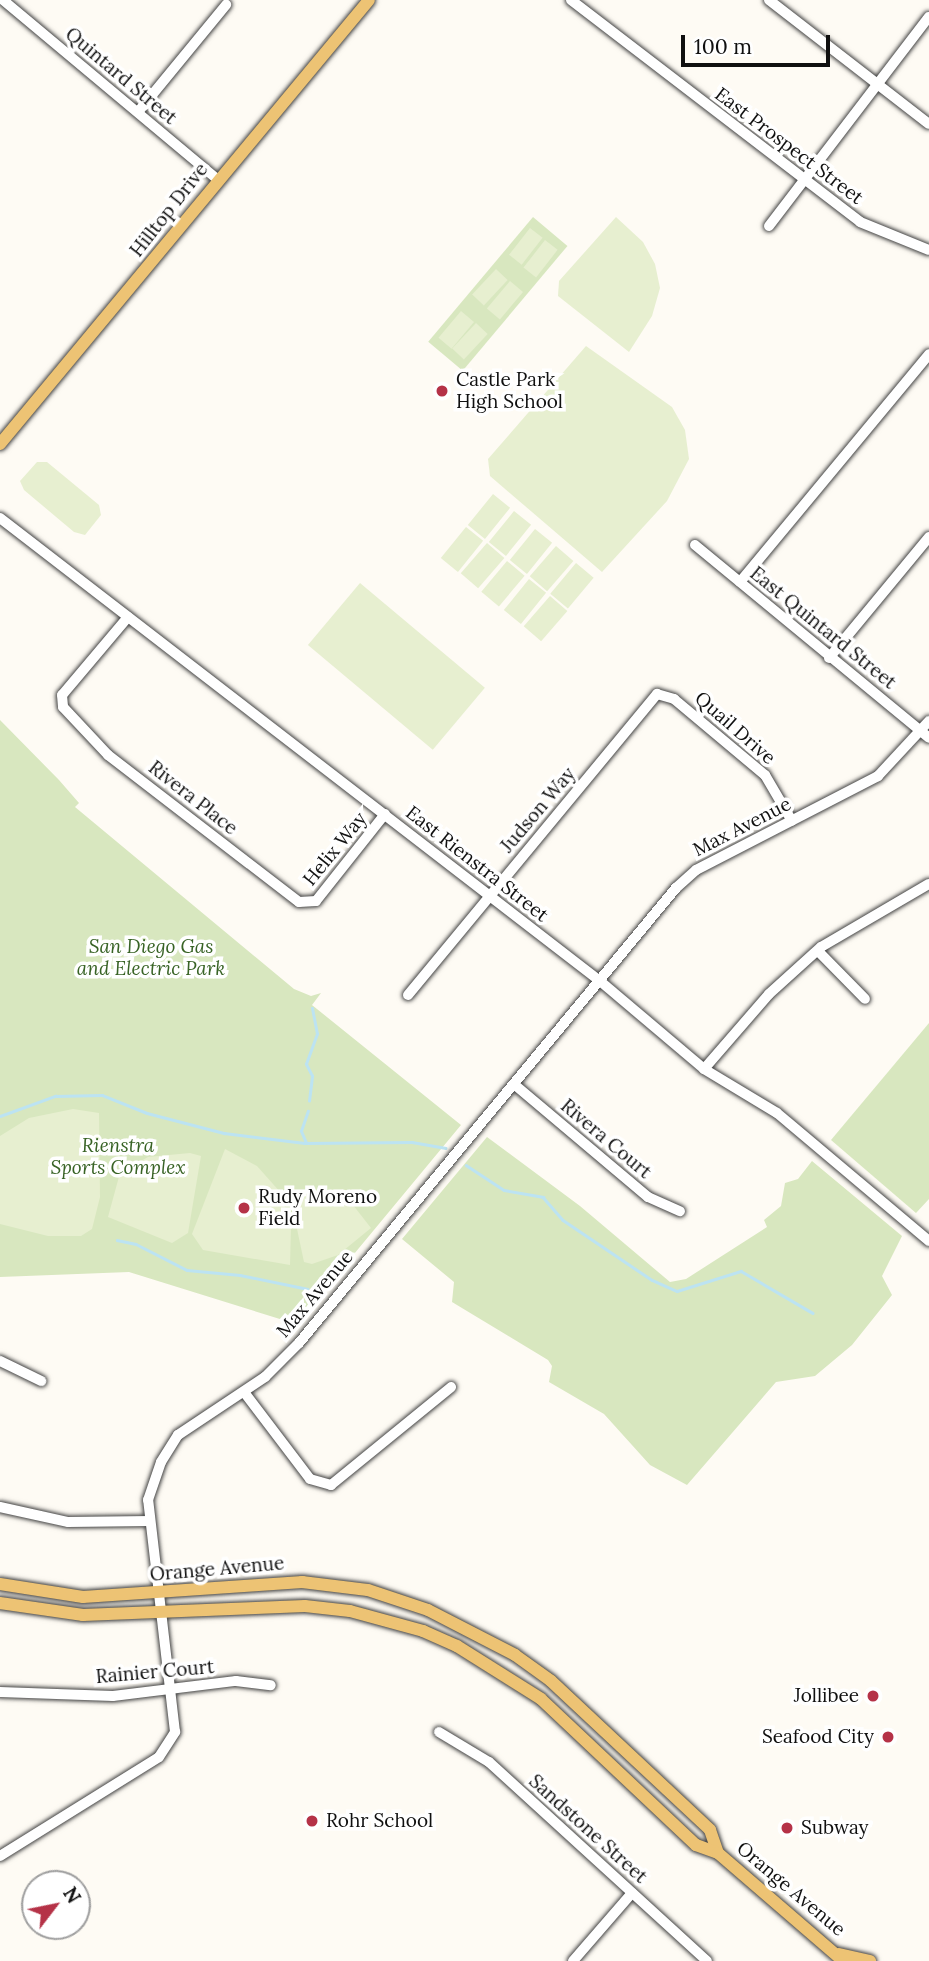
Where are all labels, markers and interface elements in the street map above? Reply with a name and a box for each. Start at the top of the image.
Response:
scale bar [684,21,833,65]
street label: Quintard Street [61,23,181,129]
text: 100 m [694,33,752,60]
street label: East Prospect Street [710,83,868,209]
street label: Hilltop Drive [125,159,213,261]
place label: Castle Park High School [456,369,563,413]
marker: Castle Park High School [434,383,450,399]
street label: East Quintard Street [745,562,901,694]
street label: Quail Drive [690,687,780,769]
street label: Rivera Place [144,756,242,840]
street label: Judson Way [496,763,580,857]
street label: Max Avenue [689,793,795,861]
street label: East Rienstra Street [401,801,553,927]
street label: Helix Way [298,808,372,890]
park label: San Diego Gas and Electric Park [77,936,225,980]
street label: Rivera Court [556,1094,656,1184]
park label: Rienstra Sports Complex [51,1135,185,1179]
place label: Rudy Moreno Field [258,1186,377,1230]
marker: Rudy Moreno Field [236,1200,252,1216]
street label: Max Avenue [272,1246,358,1342]
street label: Orange Avenue [149,1552,285,1586]
street label: Rainier Court [95,1655,215,1689]
place label: Jollibee [794,1685,859,1707]
marker: Jollibee [865,1688,881,1704]
place label: Seafood City [762,1726,874,1748]
marker: Seafood City [880,1729,896,1745]
street label: Sandstone Street [524,1770,652,1888]
place label: Rohr School [326,1810,433,1832]
marker: Rohr School [304,1813,320,1829]
place label: Subway [801,1817,869,1839]
marker: Subway [779,1820,795,1836]
street label: Orange Avenue [732,1837,850,1941]
north arrow [21,1870,91,1940]
text: N [58,1882,86,1908]

